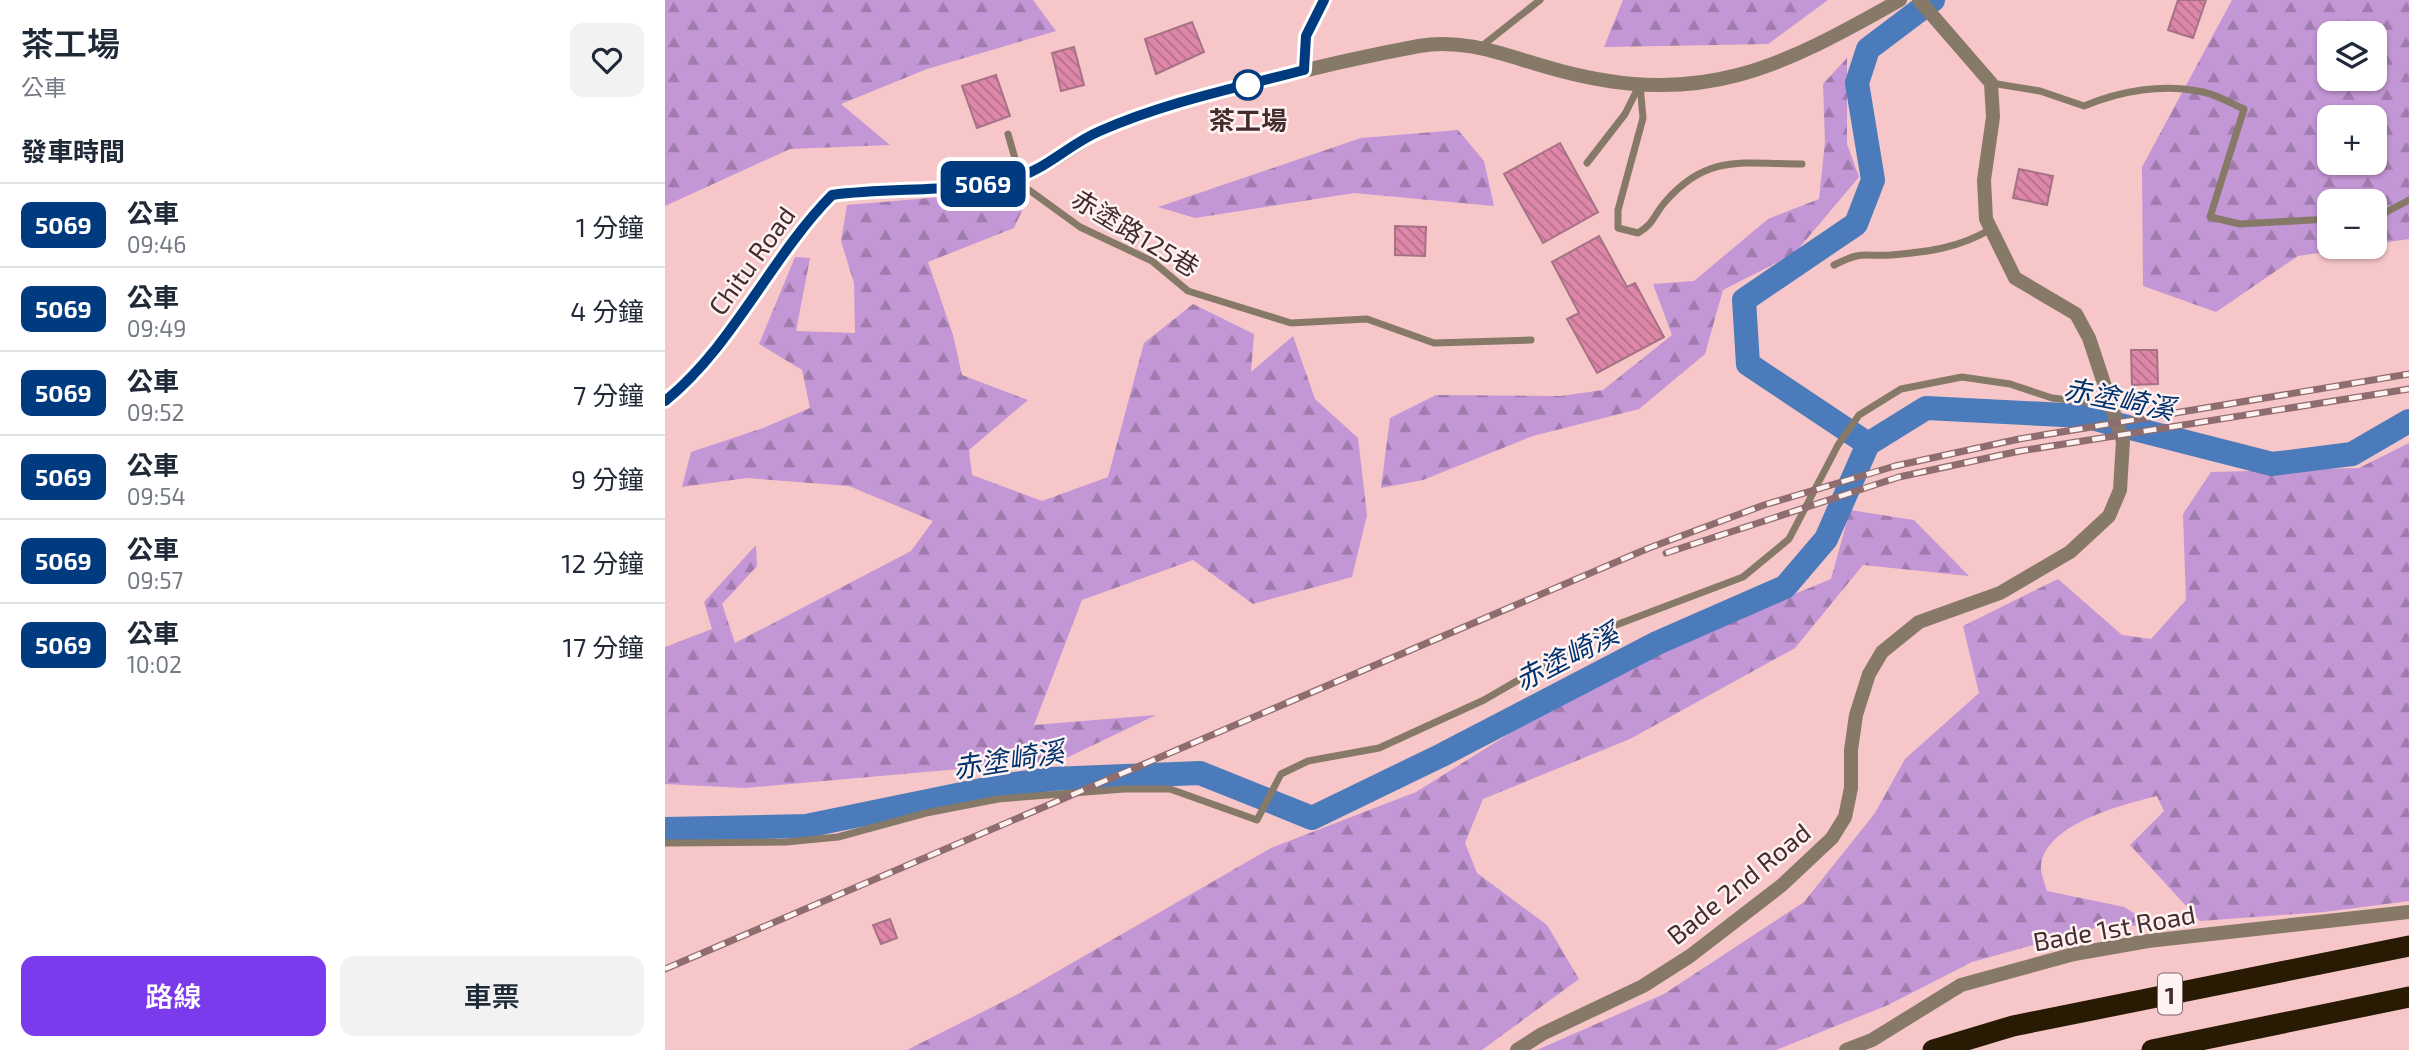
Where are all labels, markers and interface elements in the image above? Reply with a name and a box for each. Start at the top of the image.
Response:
map controls [2317,21,2387,259]
button: layers [2317,21,2387,91]
text: 茶工場 [21,23,120,63]
button: heart [570,23,644,97]
marker: 茶工場 [1233,70,1263,100]
text: 公車 [21,73,67,101]
place label: 茶工場 [1209,104,1287,135]
button: + [2317,105,2387,175]
text: 發車時間 [21,135,125,166]
line badge: 5069 [934,161,1032,207]
text: 5069 [955,169,1011,198]
street label: 赤塗路125巷 [1067,182,1205,282]
button: − [2317,189,2387,259]
text: 公車 [127,197,179,228]
street label: Chitu Road [701,200,801,320]
text: 5069 [35,210,92,239]
text: 1 分鐘 [576,211,644,242]
text: 09:46 [127,230,186,258]
text: 公車 [127,281,179,312]
text: 5069 [35,294,92,323]
text: 4 分鐘 [570,295,644,326]
text: 09:49 [127,314,186,342]
text: 公車 [127,365,179,396]
water label: 赤塗崎溪 [2061,371,2181,426]
text: 5069 [35,378,92,407]
text: 7 分鐘 [573,379,644,410]
text: 09:52 [127,398,184,426]
text: 公車 [127,449,179,480]
text: 5069 [35,462,92,491]
text: 9 分鐘 [571,463,644,494]
text: 09:54 [127,482,186,510]
text: 公車 [127,533,179,564]
text: 5069 [35,546,92,575]
text: 12 分鐘 [561,547,644,578]
text: 09:57 [127,566,183,594]
water label: 赤塗崎溪 [1508,614,1627,697]
text: 公車 [127,617,179,648]
text: 5069 [35,630,92,659]
text: 17 分鐘 [563,631,644,662]
text: 10:02 [127,650,182,678]
water label: 赤塗崎溪 [950,733,1070,785]
street label: Bade 2nd Road [1660,816,1816,950]
street label: Bade 1st Road [2030,897,2198,957]
button: 路線 [21,956,326,1036]
button: 車票 [340,956,644,1036]
road number: 1 [2158,974,2182,1014]

